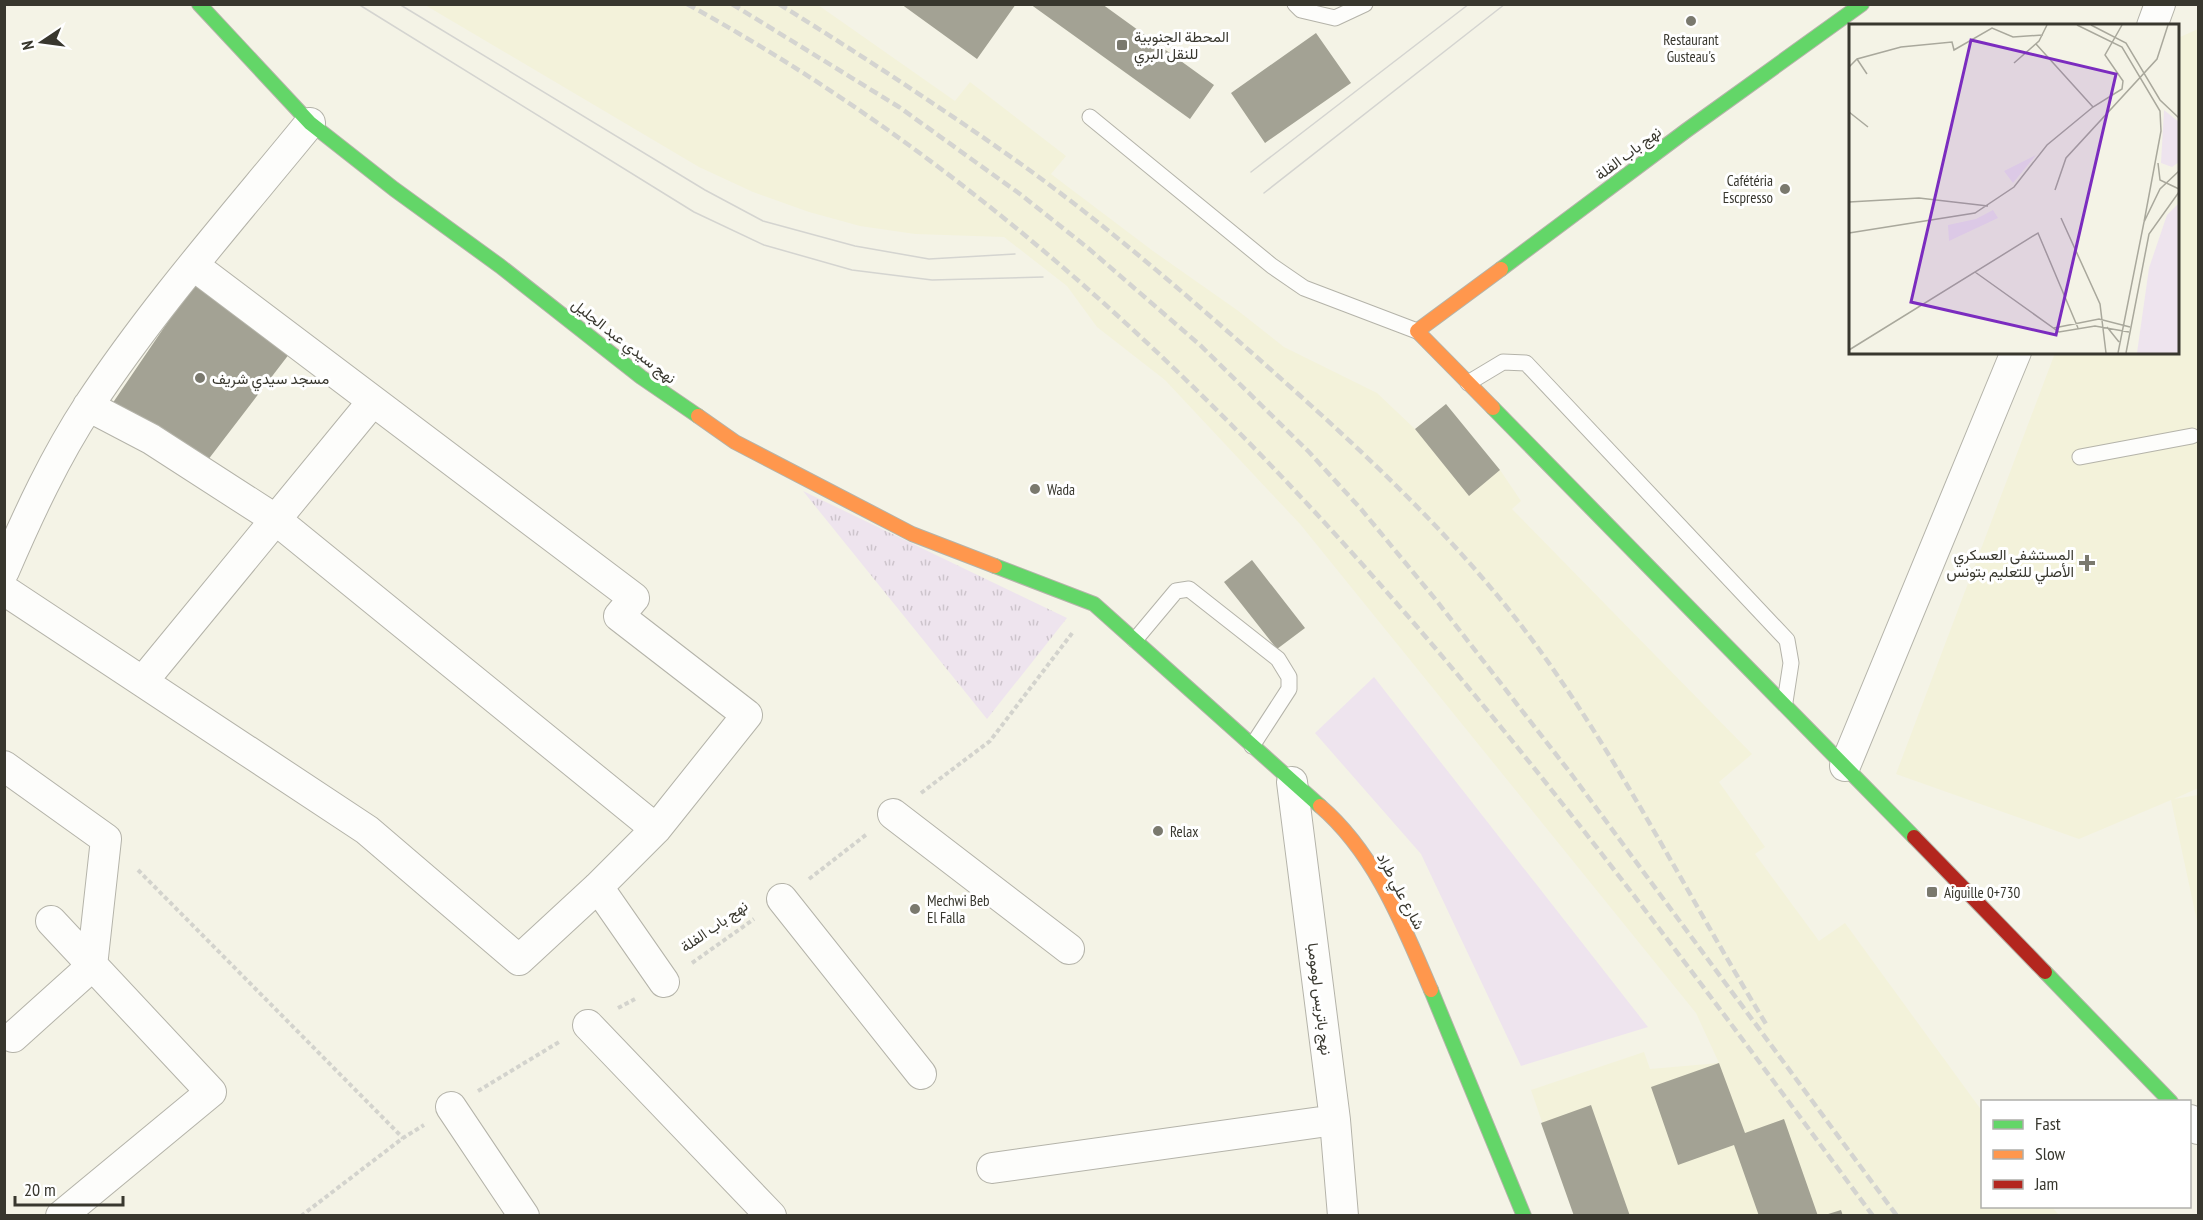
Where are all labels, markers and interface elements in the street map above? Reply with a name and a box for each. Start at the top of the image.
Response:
north arrow [12,12,72,72]
marker: Restaurant Gusteau's [1684,14,1698,28]
inset map [1849,24,2179,354]
place label: المحطة الجنوبية للنقل البري [1134,27,1229,67]
place label: Restaurant Gusteau's [1663,30,1719,66]
marker: المحطة الجنوبية للنقل البري [1115,38,1129,52]
text: N [17,39,38,52]
street label: نهج باب الفلة [1591,122,1666,186]
place label: Cafétéria Escpresso [1723,171,1773,207]
marker: Cafétéria Escpresso [1778,182,1792,196]
street label: نهج سيدي عبد الجليل [566,294,680,391]
place label: مسجد سيدي شريف [212,369,329,392]
marker: مسجد سيدي شريف [193,371,207,385]
place label: Wada [1047,480,1075,499]
marker: Wada [1028,482,1042,496]
place label: المستشفى العسكري الأصلي للتعليم بتونس [1947,545,2074,585]
marker: المستشفى العسكري الأصلي للتعليم بتونس [2078,554,2096,572]
place label: Relax [1170,822,1199,841]
marker: Relax [1151,824,1165,838]
street label: شارع علي طراد [1369,849,1429,935]
place label: Aiguille 0+730 [1944,883,2020,902]
marker: Aiguille 0+730 [1925,885,1939,899]
place label: Mechwi Beb El Falla [927,891,990,927]
street label: نهج باب الفلة [677,896,752,958]
marker: Mechwi Beb El Falla [908,902,922,916]
street label: نهج باتريس لومومبا [1302,942,1336,1057]
legend [1981,1100,2191,1208]
text: Fast [2035,1112,2061,1135]
text: Slow [2035,1142,2066,1165]
scale bar [15,1169,123,1207]
text: Jam [2034,1172,2058,1195]
text: 20 m [24,1178,56,1201]

